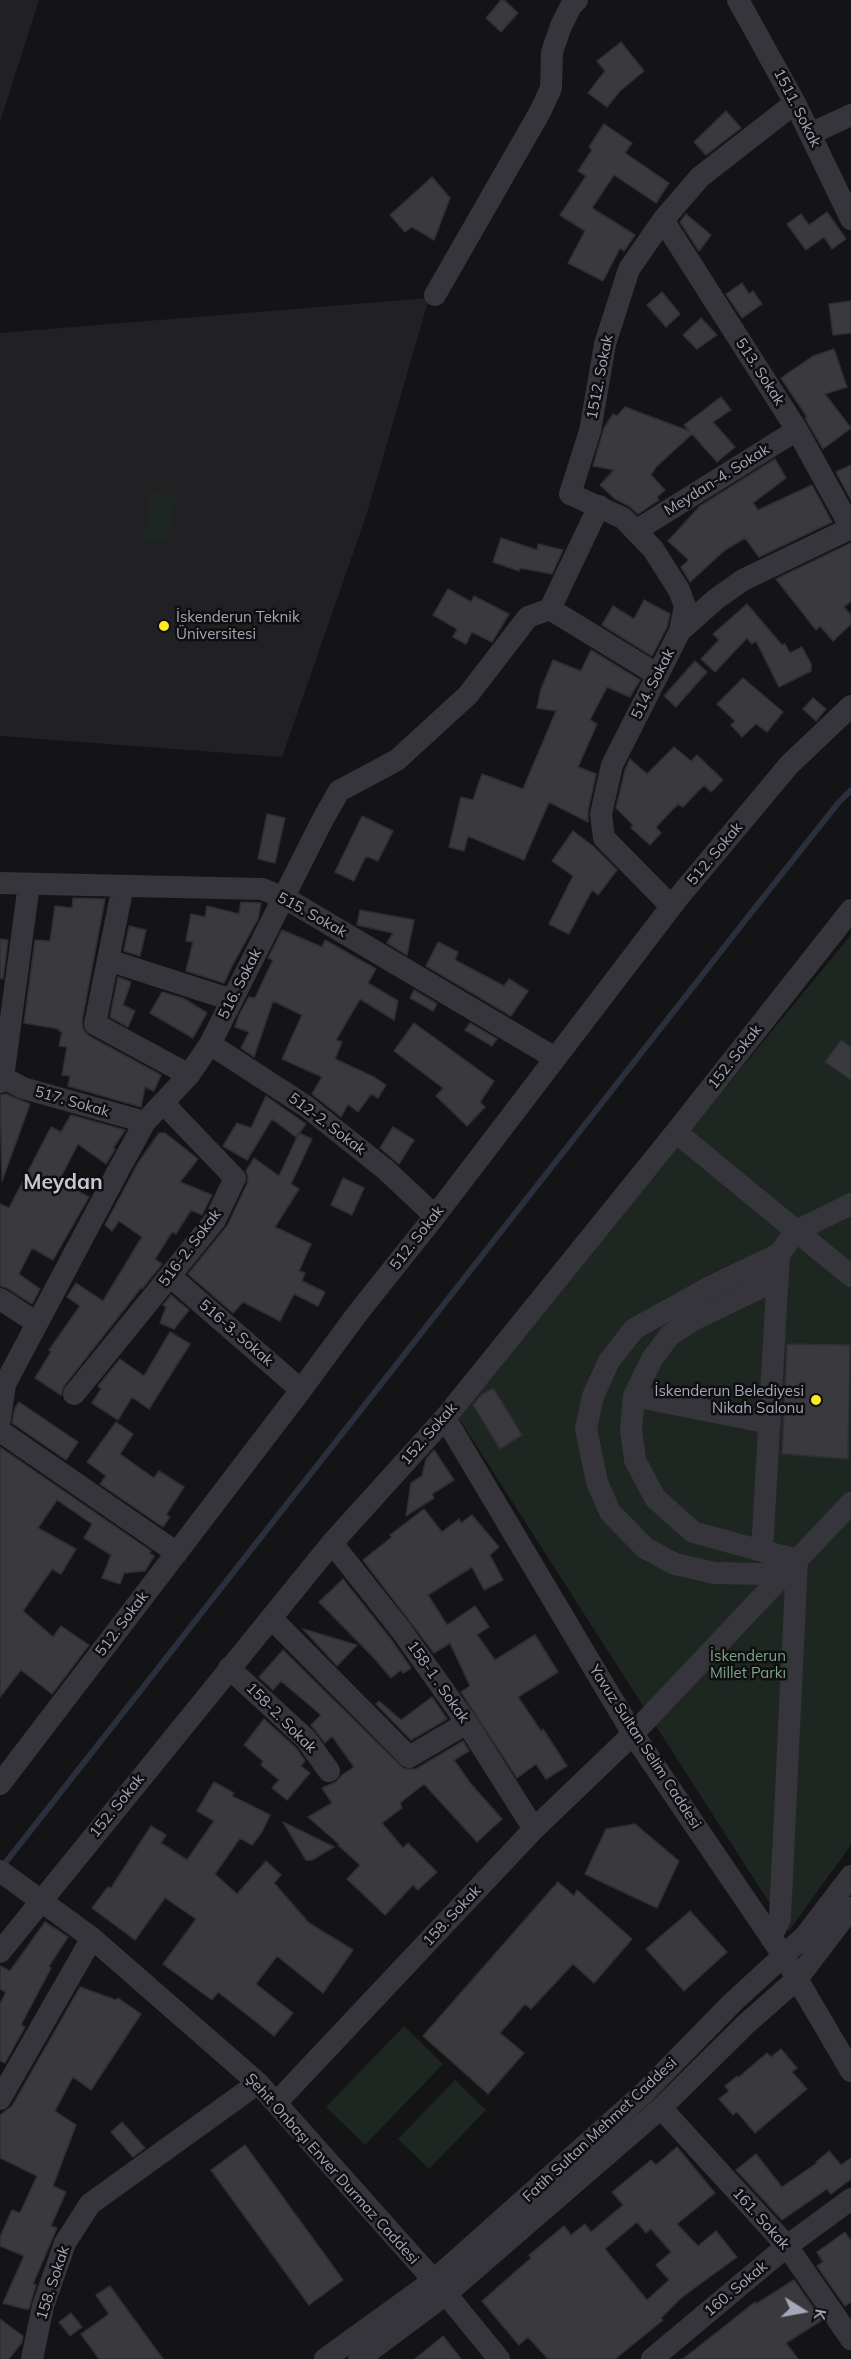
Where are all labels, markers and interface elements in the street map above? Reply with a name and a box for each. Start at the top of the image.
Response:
street label: 1511. Sokak [770,66,824,150]
street label: 1512. Sokak [583,333,617,421]
street label: 513. Sokak [732,335,788,409]
street label: Meydan-4. Sokak [661,440,773,520]
place label: İskenderun Teknik Üniversitesi [176,608,300,643]
marker: İskenderun Teknik Üniversitesi [157,619,171,633]
street label: 514. Sokak [628,646,678,722]
street label: 512. Sokak [683,819,747,889]
street label: 515. Sokak [274,889,350,941]
street label: 516. Sokak [215,946,265,1022]
street label: 152. Sokak [704,1021,766,1093]
street label: 517. Sokak [33,1083,111,1121]
street label: 512-2. Sokak [285,1089,369,1159]
district label: Meydan [23,1170,103,1196]
street label: 512. Sokak [386,1202,448,1274]
street label: 516-2. Sokak [155,1206,225,1290]
street label: 516-3. Sokak [195,1296,277,1370]
place label: İskenderun Belediyesi Nikah Salonu [655,1382,804,1417]
marker: İskenderun Belediyesi Nikah Salonu [809,1393,823,1407]
street label: 152. Sokak [397,1399,461,1469]
street label: 512. Sokak [92,1588,152,1660]
street label: 158-1 . Sokak [403,1638,473,1726]
park label: İskenderun Millet Parkı [710,1647,786,1682]
street label: Yavuz Sultan Selim Caddesi [585,1662,705,1832]
street label: 158-2. Sokak [242,1679,320,1757]
street label: 152. Sokak [86,1771,148,1841]
street label: 158. Sokak [419,1882,485,1950]
street label: Fatih Sultan Mehmet Caddesi [519,2054,681,2206]
street label: Şehit Onbaşı Enver Durmaz Caddesi [241,2070,423,2268]
street label: 161. Sokak [729,2185,793,2253]
street label: 158. Sokak [33,2244,73,2322]
street label: 160. Sokak [701,2257,771,2321]
north arrow [773,2281,833,2341]
text: K [810,2307,832,2322]

